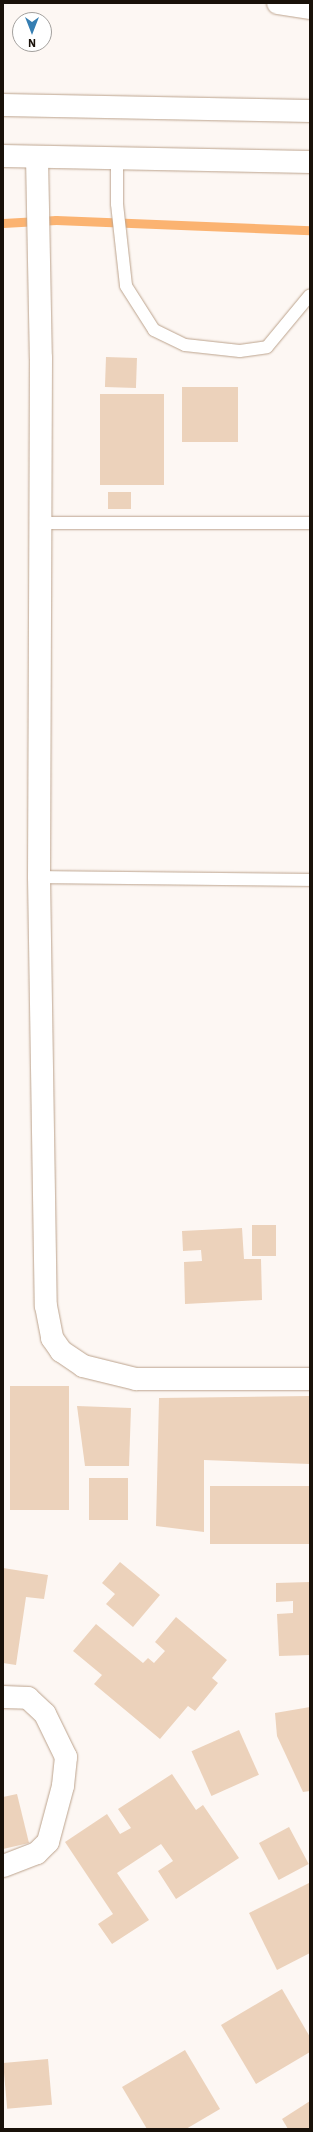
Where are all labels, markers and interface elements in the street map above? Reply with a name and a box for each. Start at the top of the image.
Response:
north arrow [12,12,52,52]
text: N [28,36,36,50]

